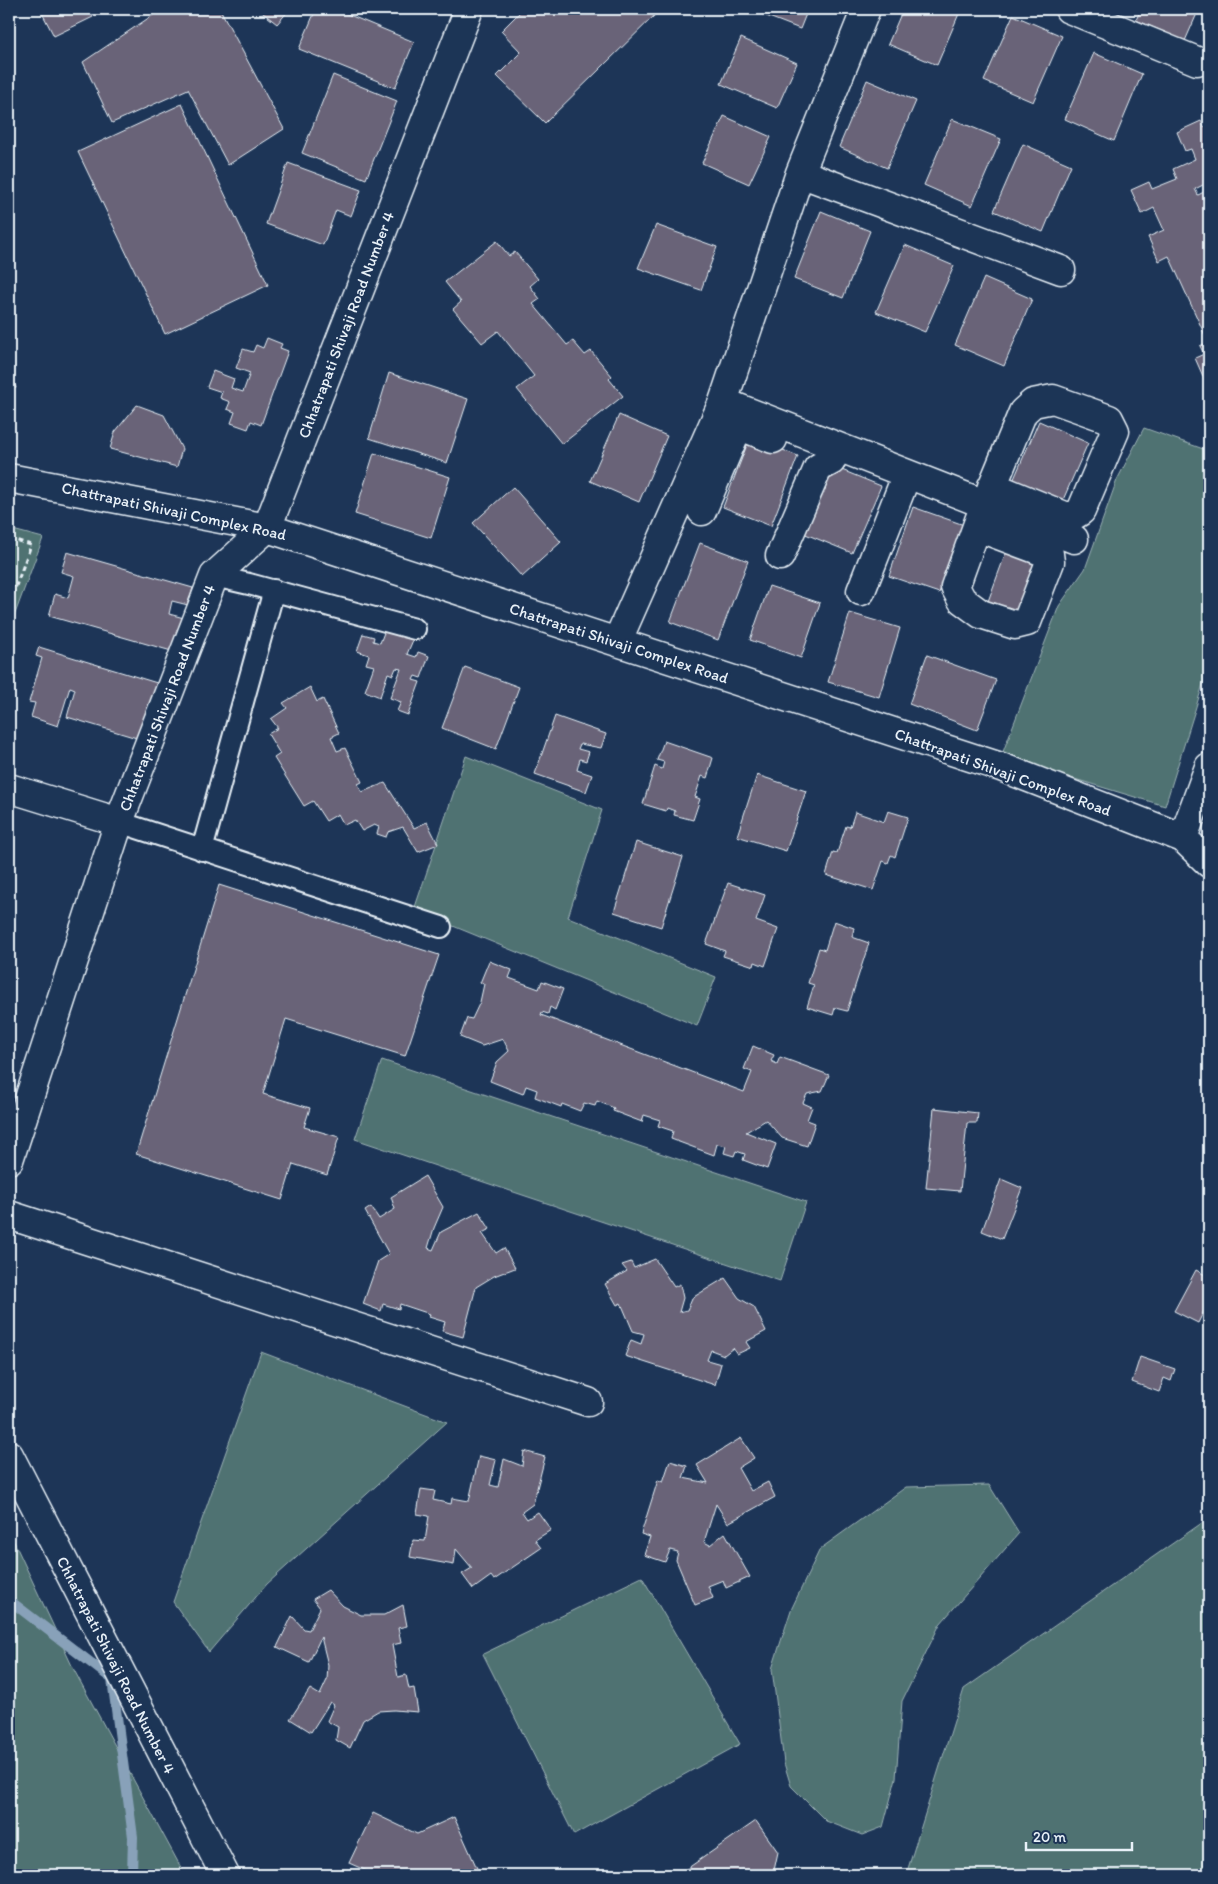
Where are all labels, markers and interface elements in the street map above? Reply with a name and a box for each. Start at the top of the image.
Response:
street label: Chhatrapati Shivaji Road Number 4 [294,209,398,441]
street label: Chattrapati Shivaji Complex Road [60,478,288,544]
street label: Chhatrapati Shivaji Road Number 4 [115,582,219,814]
street label: Chattrapati Shivaji Complex Road [507,599,731,688]
street label: Chattrapati Shivaji Complex Road [892,724,1114,820]
street label: Chhatrapati Shivaji Road Number 4 [53,1553,179,1777]
scale bar [1026,1819,1132,1851]
text: 20 m [1033,1828,1067,1846]

